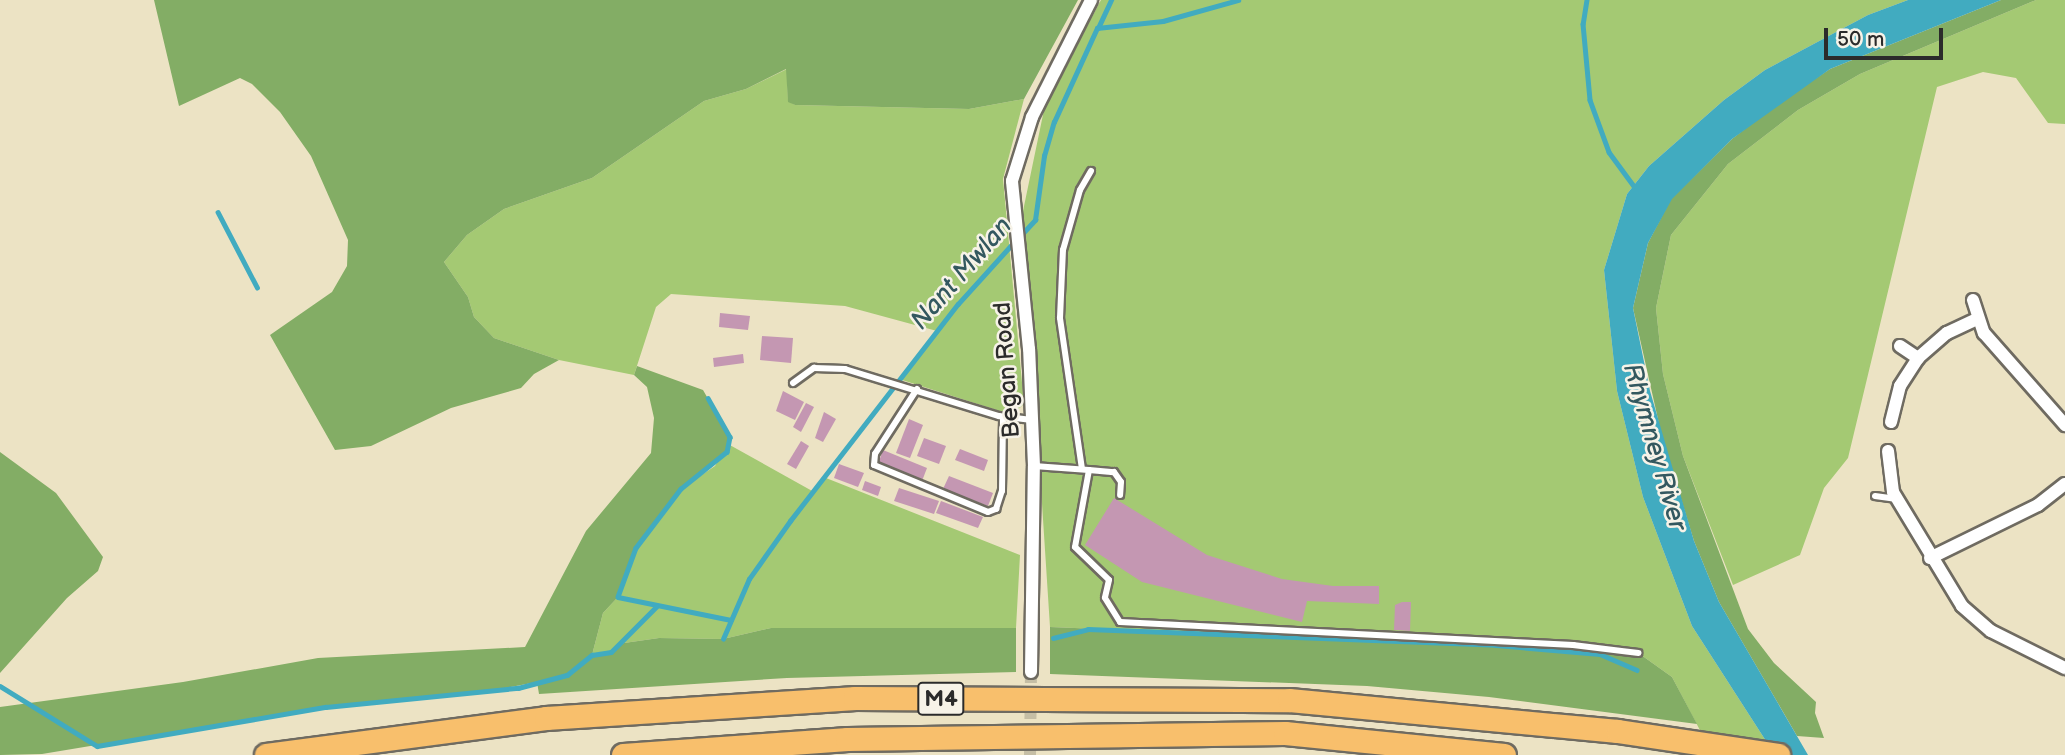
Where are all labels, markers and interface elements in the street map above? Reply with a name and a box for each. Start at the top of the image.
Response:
scale bar [1827,14,1946,58]
text: 50 m [1837,27,1884,52]
water label: Nant Mwlan [905,211,1019,337]
street label: Began Road [988,301,1026,439]
water label: Rhymney River [1615,359,1693,535]
road number: M4 [916,680,965,719]

